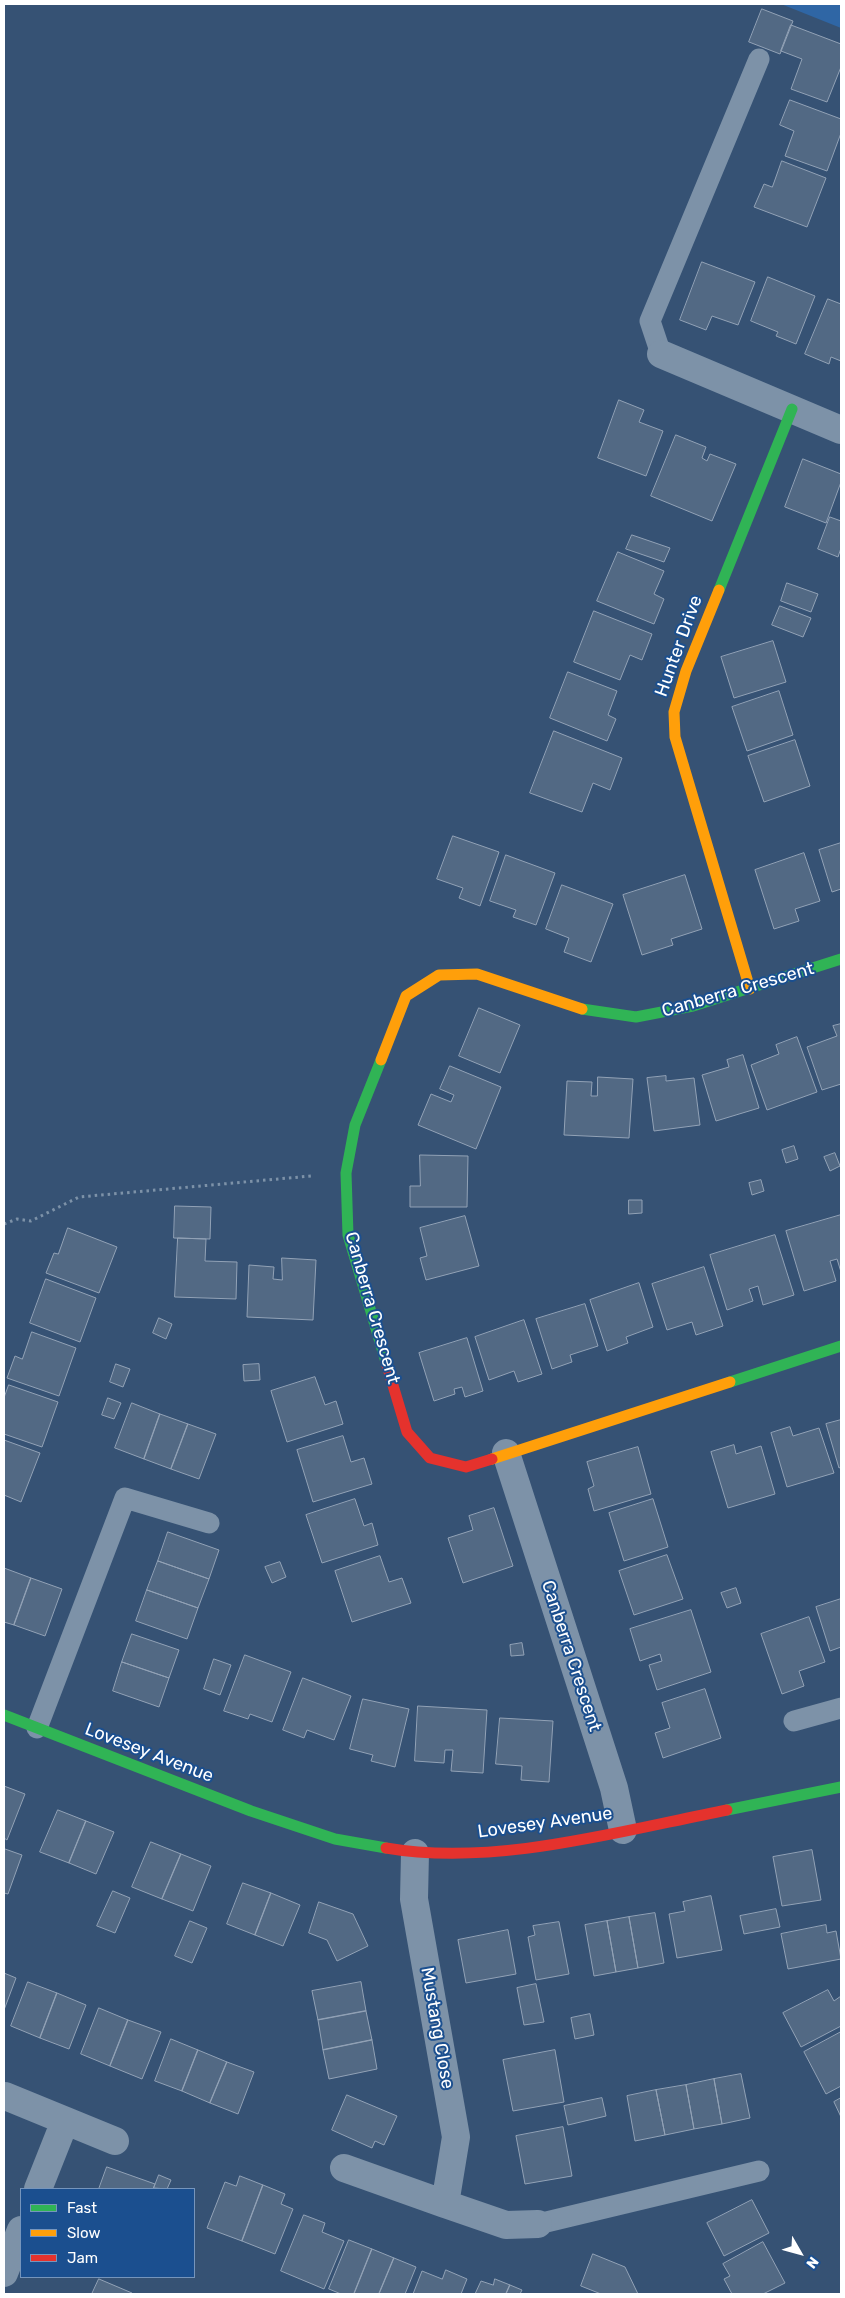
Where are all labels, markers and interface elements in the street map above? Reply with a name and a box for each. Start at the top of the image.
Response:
street label: Hunter Drive [651,592,707,700]
street label: Canberra Crescent [659,958,817,1022]
street label: Canberra Crescent [340,1229,404,1387]
street label: Canberra Crescent [536,1578,606,1734]
street label: Lovesey Avenue [82,1719,216,1787]
street label: Lovesey Avenue [476,1803,614,1843]
street label: Mustang Close [416,1965,458,2091]
legend [20,2188,195,2278]
text: Fast [67,2199,97,2217]
text: Slow [67,2224,100,2242]
north arrow [775,2228,825,2278]
text: Jam [67,2249,98,2267]
text: N [802,2253,822,2272]

